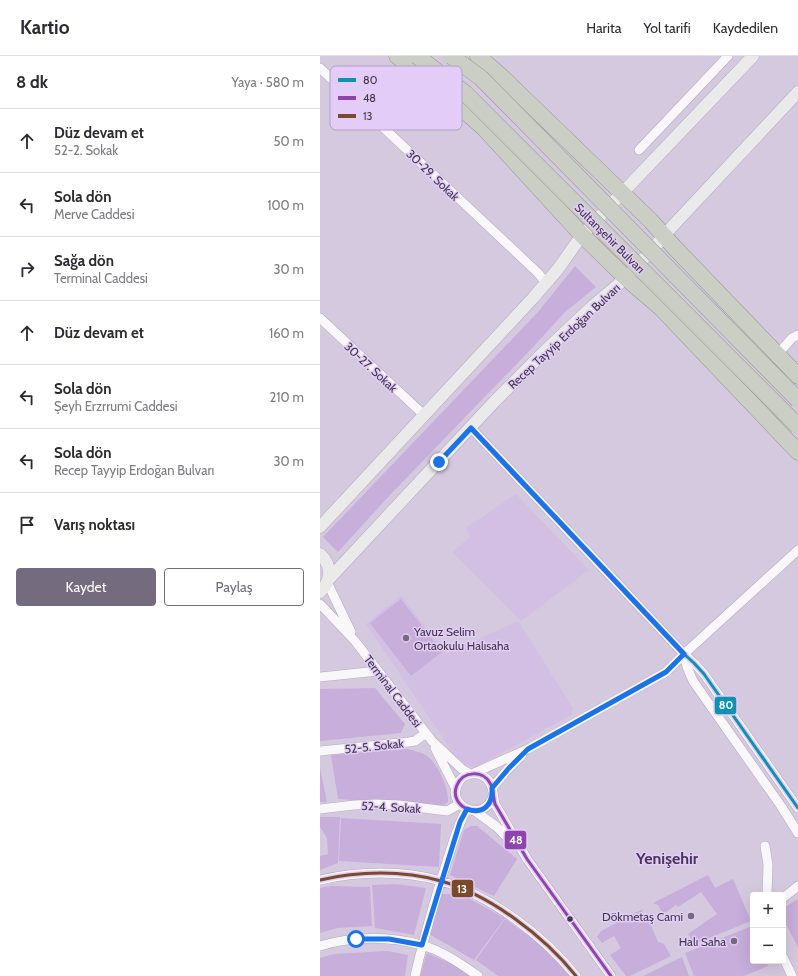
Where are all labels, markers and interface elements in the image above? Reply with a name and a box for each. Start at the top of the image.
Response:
text: Kartio [20,16,69,39]
text: Harita [586,19,621,37]
text: Yol tarifi [643,19,691,37]
text: Kaydedilen [713,19,778,37]
legend [330,66,462,130]
text: 8 dk [16,72,48,92]
text: 80 [363,73,378,87]
text: Yaya · 580 m [232,74,304,90]
text: 48 [363,91,376,105]
text: 13 [363,109,373,123]
text: Düz devam et [54,124,144,142]
icon: ahead [16,130,38,152]
text: 50 m [274,133,304,149]
text: 52-2. Sokak [54,142,118,158]
street label: 30-29. Sokak [403,146,463,204]
text: Sola dön [54,188,111,206]
icon: left [16,194,38,216]
text: 100 m [267,197,304,213]
street label: Sultanşehir Bulvarı [572,200,648,276]
text: Merve Caddesi [54,206,135,222]
text: Sağa dön [54,252,114,270]
icon: right [16,258,38,280]
text: 30 m [274,261,304,277]
text: Terminal Caddesi [54,270,148,286]
street label: Recep Tayyip Erdoğan Bulvarı [505,280,623,392]
icon: ahead [16,322,38,344]
text: Düz devam et [54,324,144,342]
text: 160 m [269,325,304,341]
street label: 30-27. Sokak [341,339,401,396]
text: Sola dön [54,380,111,398]
icon: left [16,386,38,408]
text: 210 m [270,389,304,405]
text: Şeyh Erzrrumi Caddesi [54,398,178,414]
text: Sola dön [54,444,111,462]
icon: left [16,450,38,472]
text: 30 m [274,453,304,469]
route end [430,453,448,471]
text: Recep Tayyip Erdoğan Bulvarı [54,462,214,478]
icon: arrive [16,514,38,536]
text: Varış noktası [54,516,135,534]
button: Kaydet [16,568,156,606]
button: Paylaş [164,568,304,606]
place label: Yavuz Selim Ortaokulu Halısaha [413,624,510,653]
marker: Yavuz Selim Ortaokulu Halısaha [401,633,411,643]
street label: Terminal Caddesi [361,652,425,730]
line badge: 80 [714,696,737,715]
text: 80 [719,698,733,712]
street label: 52-5. Sokak [344,735,405,757]
street label: 52-4. Sokak [361,798,422,816]
line badge: 48 [504,830,527,850]
text: 48 [509,833,523,847]
district label: Yenişehir [635,849,699,868]
line badge: 13 [451,879,474,898]
text: 13 [457,882,467,896]
map controls [750,892,786,964]
button: + [750,892,786,928]
place label: Dökmetaş Cami [602,909,683,924]
marker: Dökmetaş Cami [686,911,696,921]
unlabelled marker [565,914,575,924]
button: − [750,928,786,964]
route start [347,930,365,948]
place label: Halı Saha [679,934,726,949]
marker: Halı Saha [729,936,739,946]

